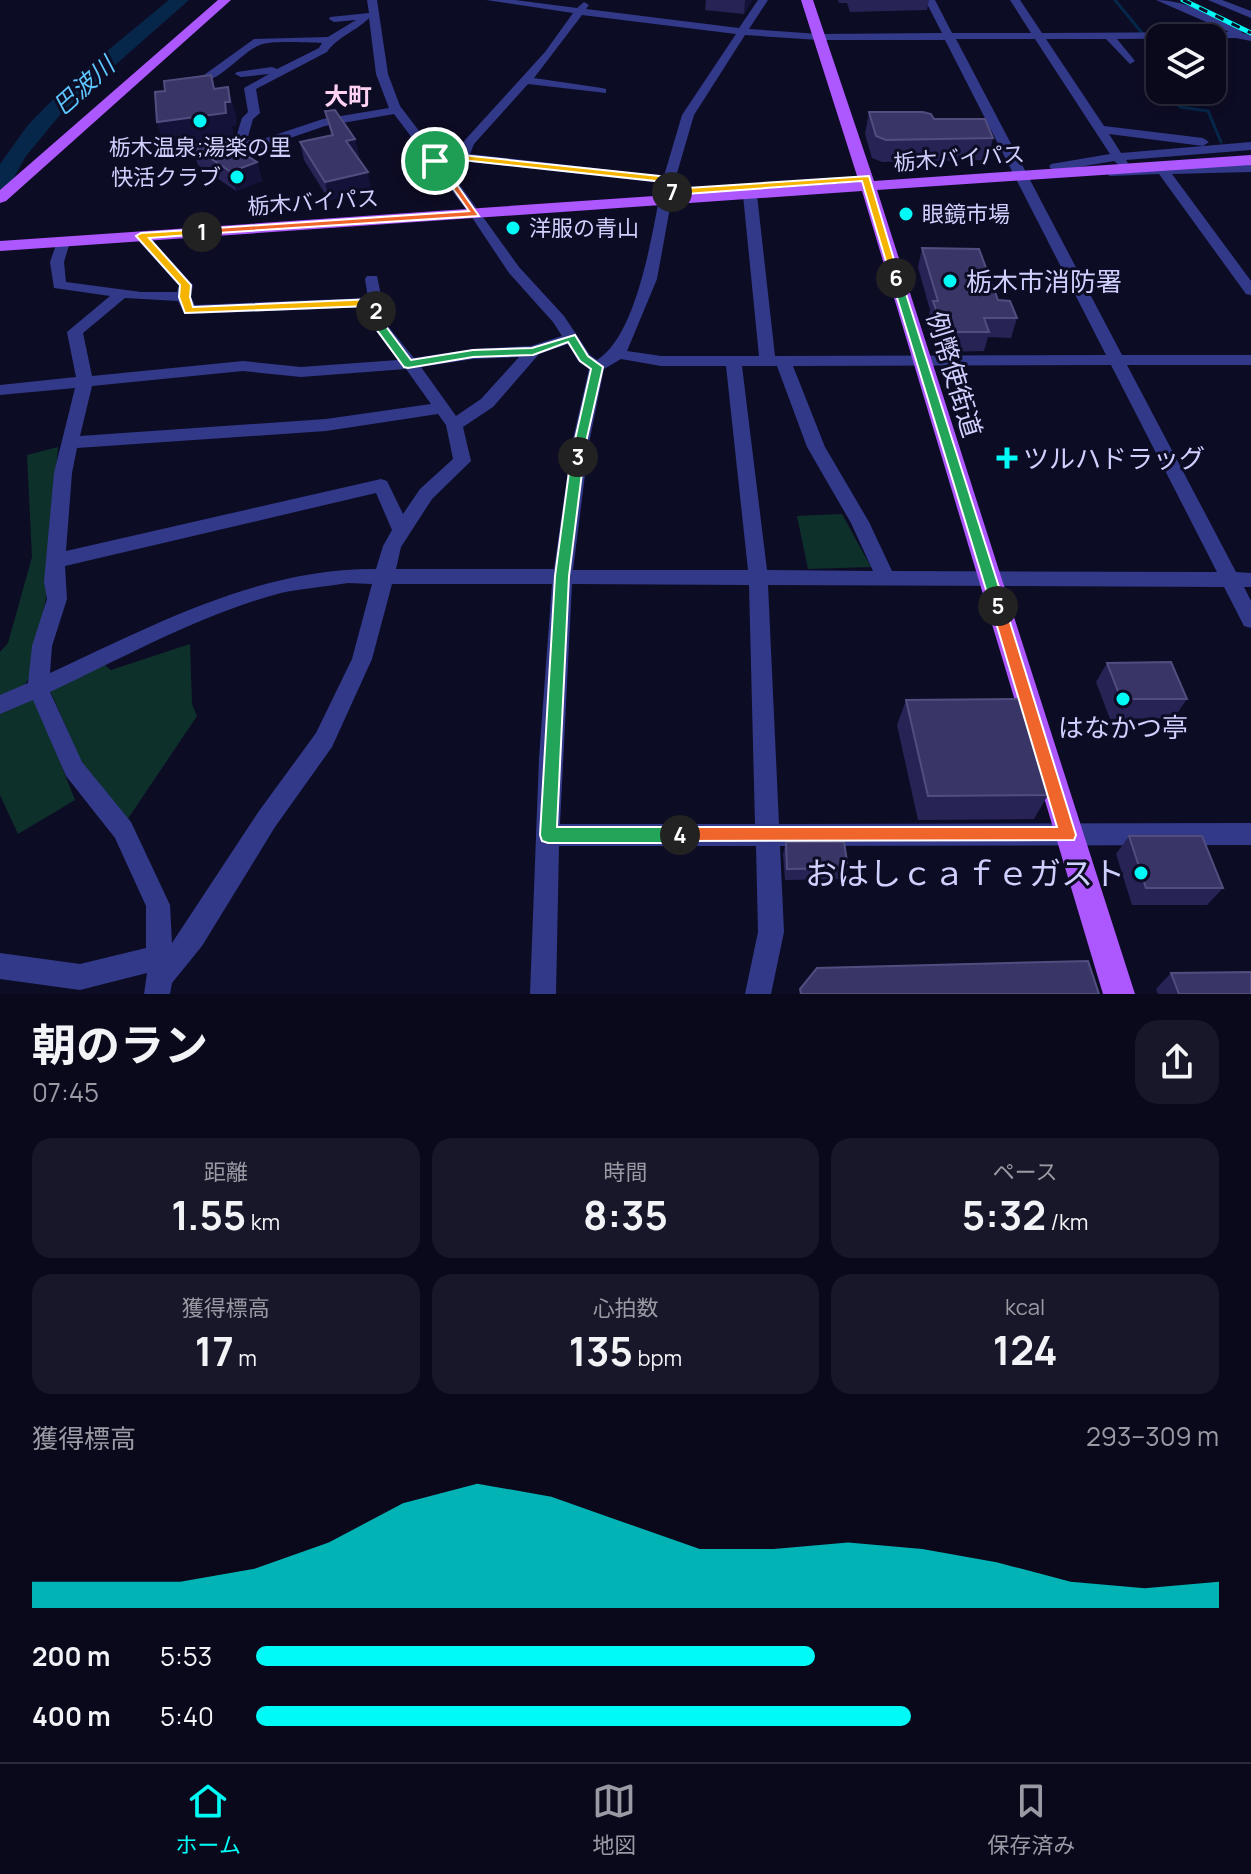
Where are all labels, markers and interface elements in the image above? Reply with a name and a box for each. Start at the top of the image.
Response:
map controls [1146,24,1226,104]
button: layers [1146,24,1226,104]
water label: 巴波川 [45,47,123,121]
district label: 大町 [324,79,372,112]
marker: 栃木温泉;湯楽の里 [191,112,209,130]
pin [401,127,469,195]
place label: 栃木温泉;湯楽の里 [109,132,291,162]
street label: 栃木バイパス [892,138,1026,178]
icon: arrive [413,139,457,183]
place label: 快活クラブ [111,162,221,192]
marker: 快活クラブ [228,168,246,186]
pin: 7 [652,172,692,212]
text: 7 [666,177,678,207]
street label: 栃木バイパス [246,182,380,222]
place label: 眼鏡市場 [922,199,1010,229]
marker: 眼鏡市場 [897,205,915,223]
pin: 1 [182,212,222,252]
place label: 洋服の青山 [529,213,639,243]
text: 1 [197,217,207,247]
marker: 洋服の青山 [504,219,522,237]
pin: 6 [876,258,916,298]
text: 6 [889,263,903,293]
place label: 栃木市消防署 [966,263,1122,299]
marker: 栃木市消防署 [941,272,959,290]
pin: 2 [356,291,396,331]
text: 2 [369,296,383,326]
street label: 例幣使街道 [919,307,991,441]
pin: 3 [558,437,598,477]
place label: ツルハドラッグ [1023,440,1205,476]
text: 3 [572,442,584,472]
marker: ツルハドラッグ [998,449,1016,467]
pin: 5 [978,586,1018,626]
text: 5 [992,591,1004,621]
marker: はなかつ亭 [1114,690,1132,708]
place label: はなかつ亭 [1058,709,1188,745]
pin: 4 [660,815,700,855]
text: 4 [673,820,687,850]
place label: おはしｃａｆｅガスト [805,851,1125,895]
marker: おはしｃａｆｅガスト [1132,864,1150,882]
text: 朝のラン [32,1014,208,1074]
button: share [1135,1020,1219,1104]
text: 07:45 [32,1074,99,1110]
text: 距離 [204,1157,248,1187]
text: 時間 [603,1157,648,1187]
text: ペース [993,1157,1058,1187]
text: 1.55 [171,1187,246,1242]
text: 8:35 [583,1187,668,1242]
text: 5:32 [962,1187,1046,1242]
text: km [246,1207,280,1237]
text: /km [1046,1207,1089,1237]
text: kcal [1005,1292,1045,1322]
text: 獲得標高 [182,1293,270,1323]
text: 心拍数 [592,1293,659,1323]
text: 124 [993,1322,1058,1377]
text: 17 [195,1323,234,1378]
text: 135 [569,1323,633,1378]
text: m [234,1343,257,1373]
text: bpm [633,1343,682,1373]
text: 293–309 m [1086,1418,1219,1454]
text: 獲得標高 [32,1420,136,1456]
text: 200 m [32,1638,110,1674]
text: 5:53 [160,1638,212,1674]
text: 400 m [32,1698,111,1734]
text: 5:40 [160,1698,214,1734]
tab: ホーム [176,1779,241,1860]
tab: 地図 [592,1779,636,1860]
tab: 保存済み [987,1779,1075,1860]

